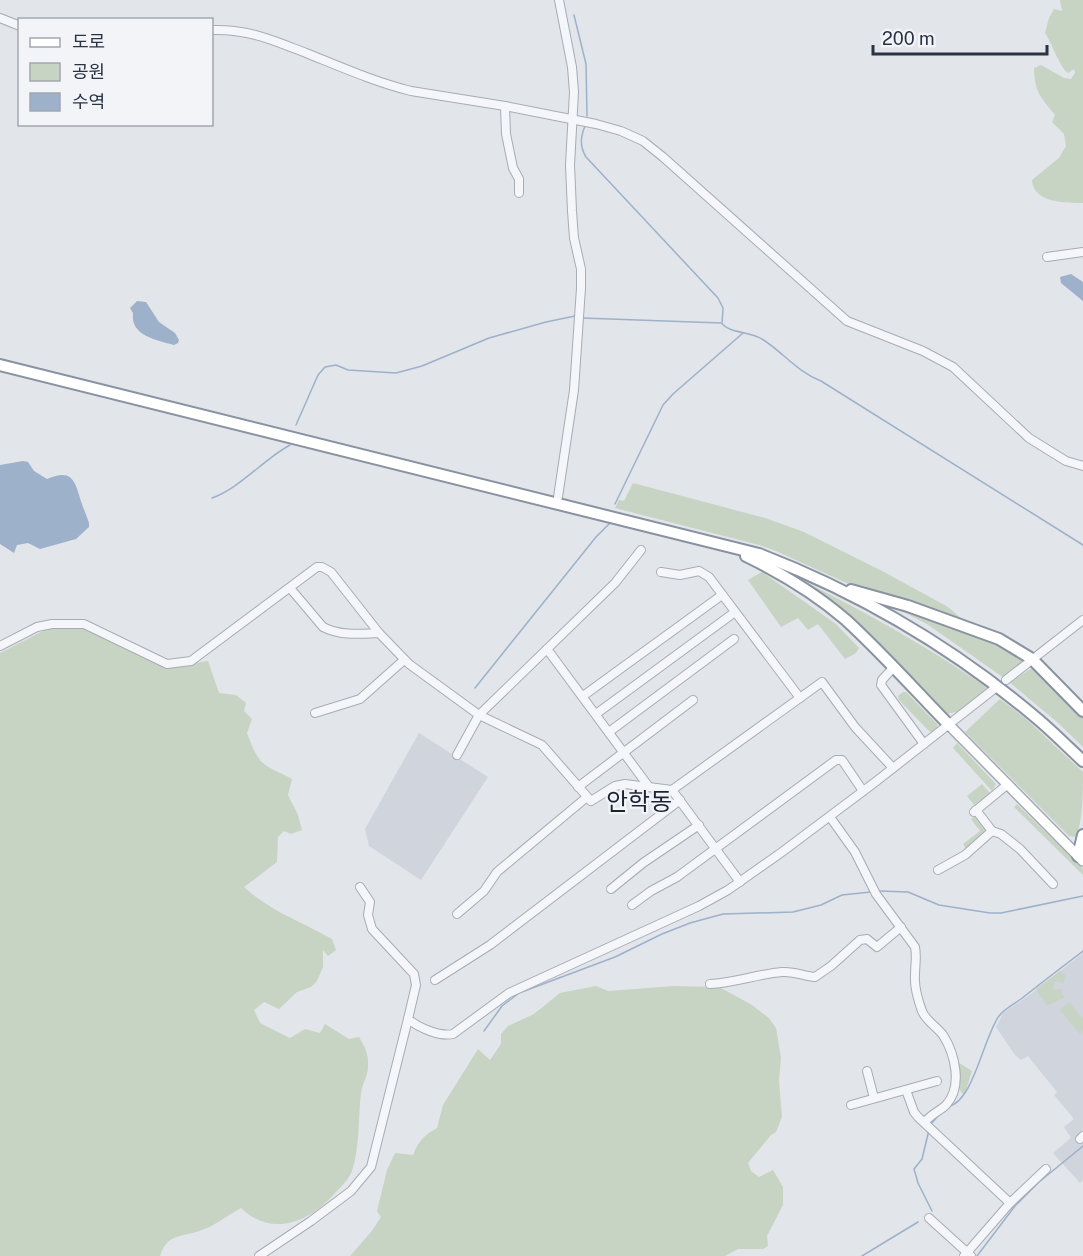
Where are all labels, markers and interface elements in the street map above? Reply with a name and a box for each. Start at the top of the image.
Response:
legend [18,18,213,126]
scale bar [873,18,1047,56]
text: 200 m [882,28,935,49]
text: 도로 [72,31,105,52]
text: 공원 [72,61,105,82]
text: 수역 [72,91,105,112]
district label: 안학동 [606,787,672,815]

